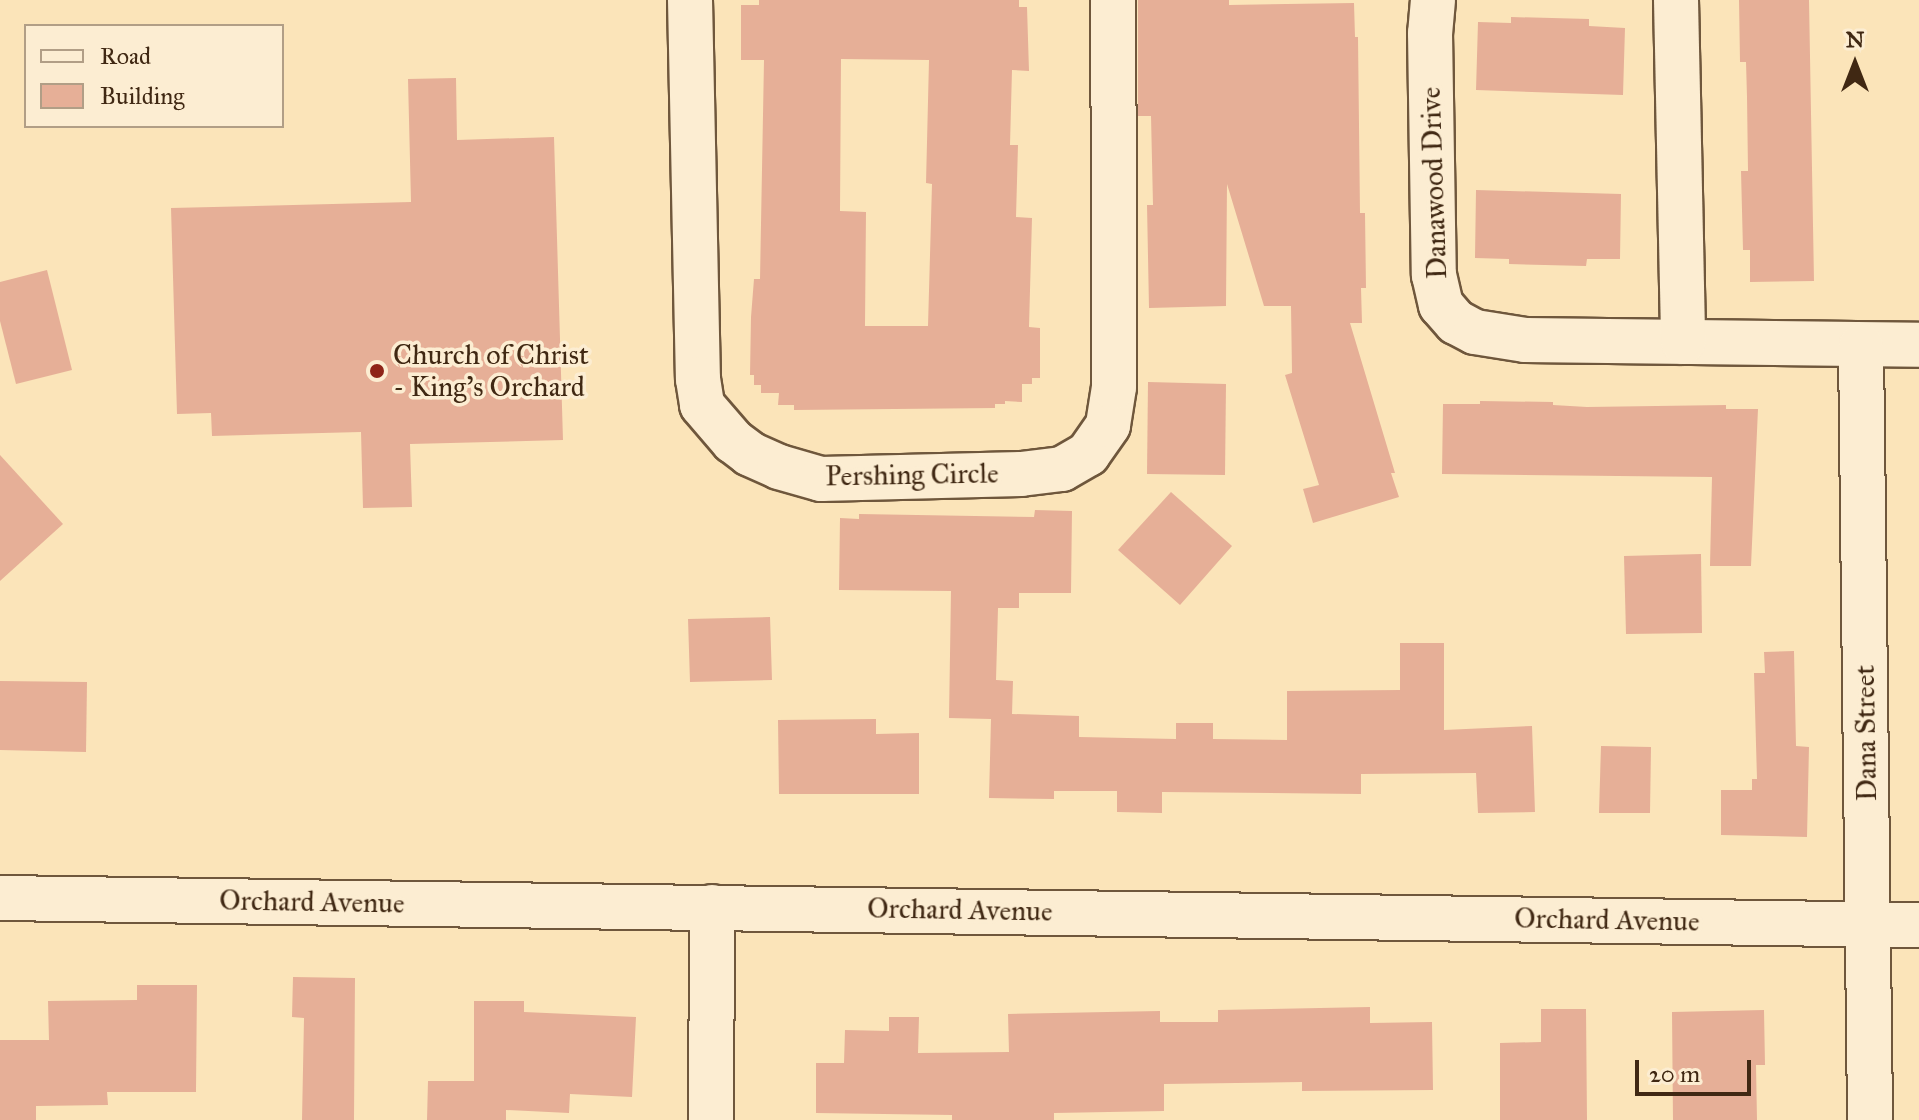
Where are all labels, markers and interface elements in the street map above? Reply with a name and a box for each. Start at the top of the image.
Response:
legend [24,24,284,128]
north arrow [1815,24,1895,104]
text: N [1846,26,1864,53]
text: Road [100,41,151,71]
text: Building [100,81,185,111]
street label: Danawood Drive [1414,86,1454,280]
place label: Church of Christ - King's Orchard [393,338,589,404]
marker: Church of Christ - King's Orchard [368,362,386,380]
street label: Pershing Circle [825,457,999,493]
street label: Dana Street [1848,664,1884,802]
street label: Orchard Avenue [219,884,405,920]
street label: Orchard Avenue [867,892,1053,928]
street label: Orchard Avenue [1514,902,1700,938]
scale bar [1639,1044,1755,1094]
text: 20 m [1649,1059,1700,1089]

